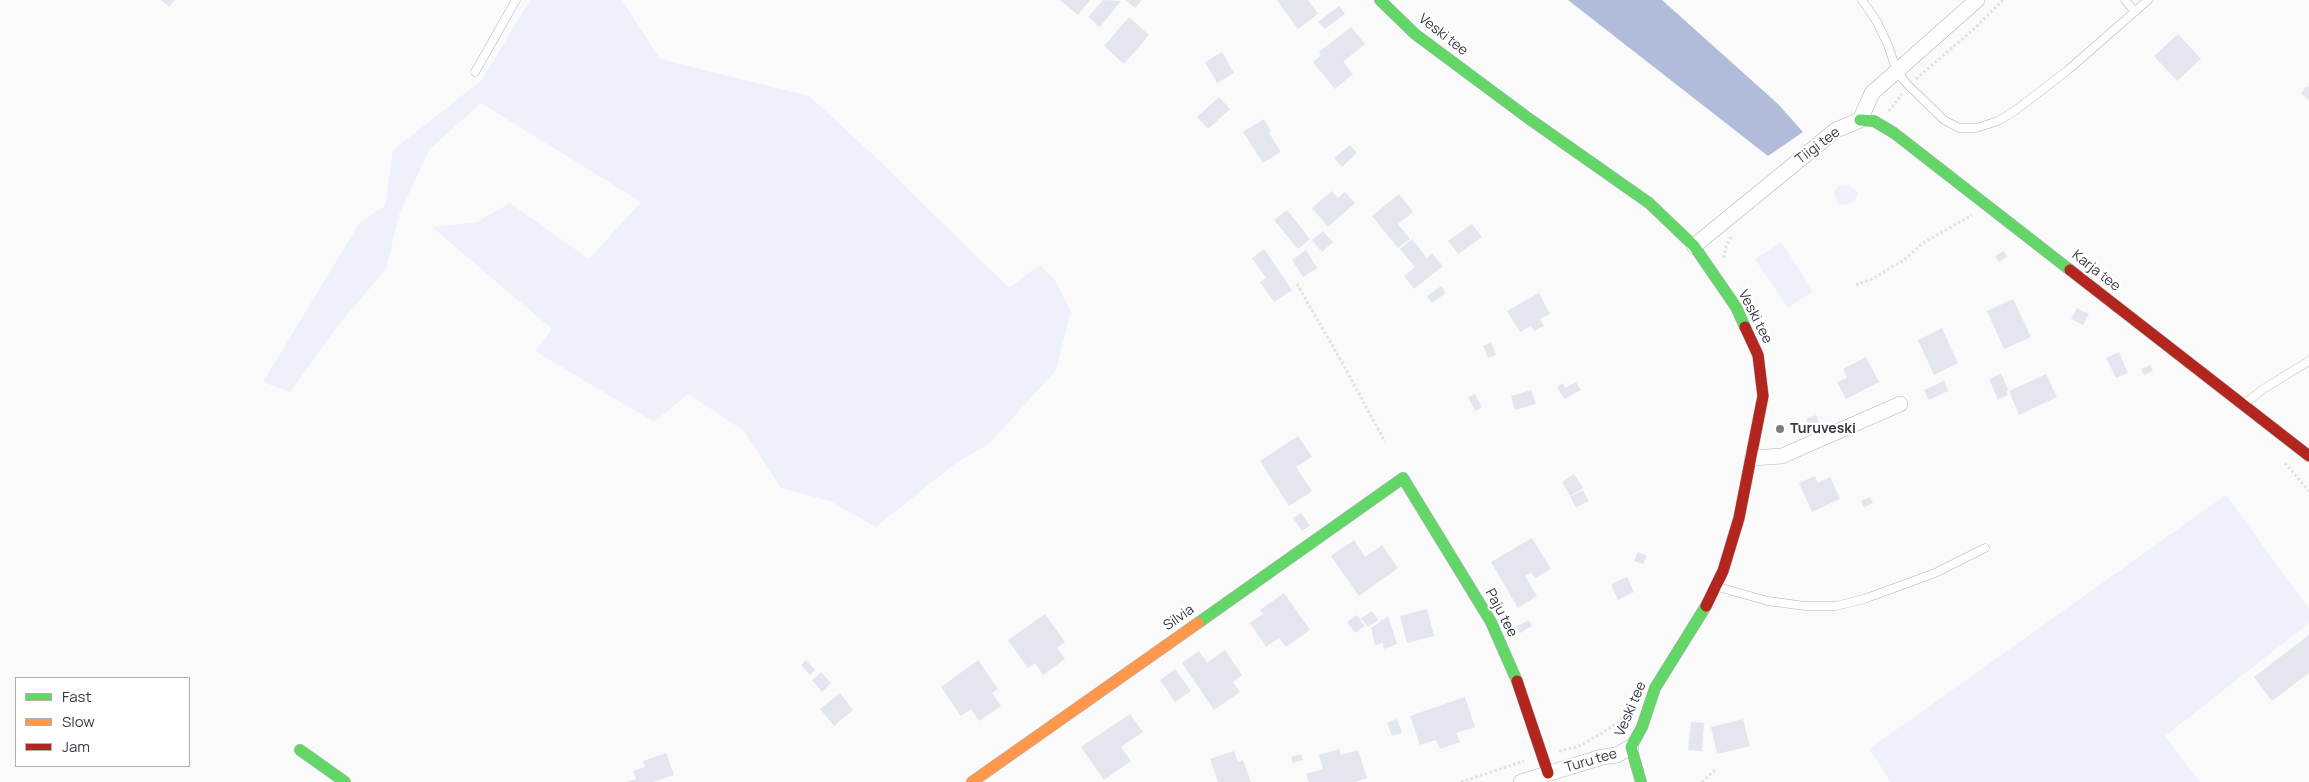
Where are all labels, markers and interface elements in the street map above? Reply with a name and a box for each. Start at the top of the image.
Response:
street label: Veski tee [1415,11,1471,59]
street label: Tiigi tee [1793,124,1843,168]
street label: Karja tee [2068,247,2124,295]
street label: Veski tee [1734,287,1776,347]
place label: Turuveski [1790,421,1856,437]
marker: Turuveski [1774,423,1786,435]
street label: Paju tee [1481,586,1521,640]
street label: Silvia [1161,602,1197,634]
legend [15,677,190,767]
street label: Veski tee [1612,679,1650,739]
text: Fast [62,686,91,707]
text: Slow [62,711,95,732]
text: Jam [62,736,90,757]
street label: Turu tee [1563,746,1619,776]

